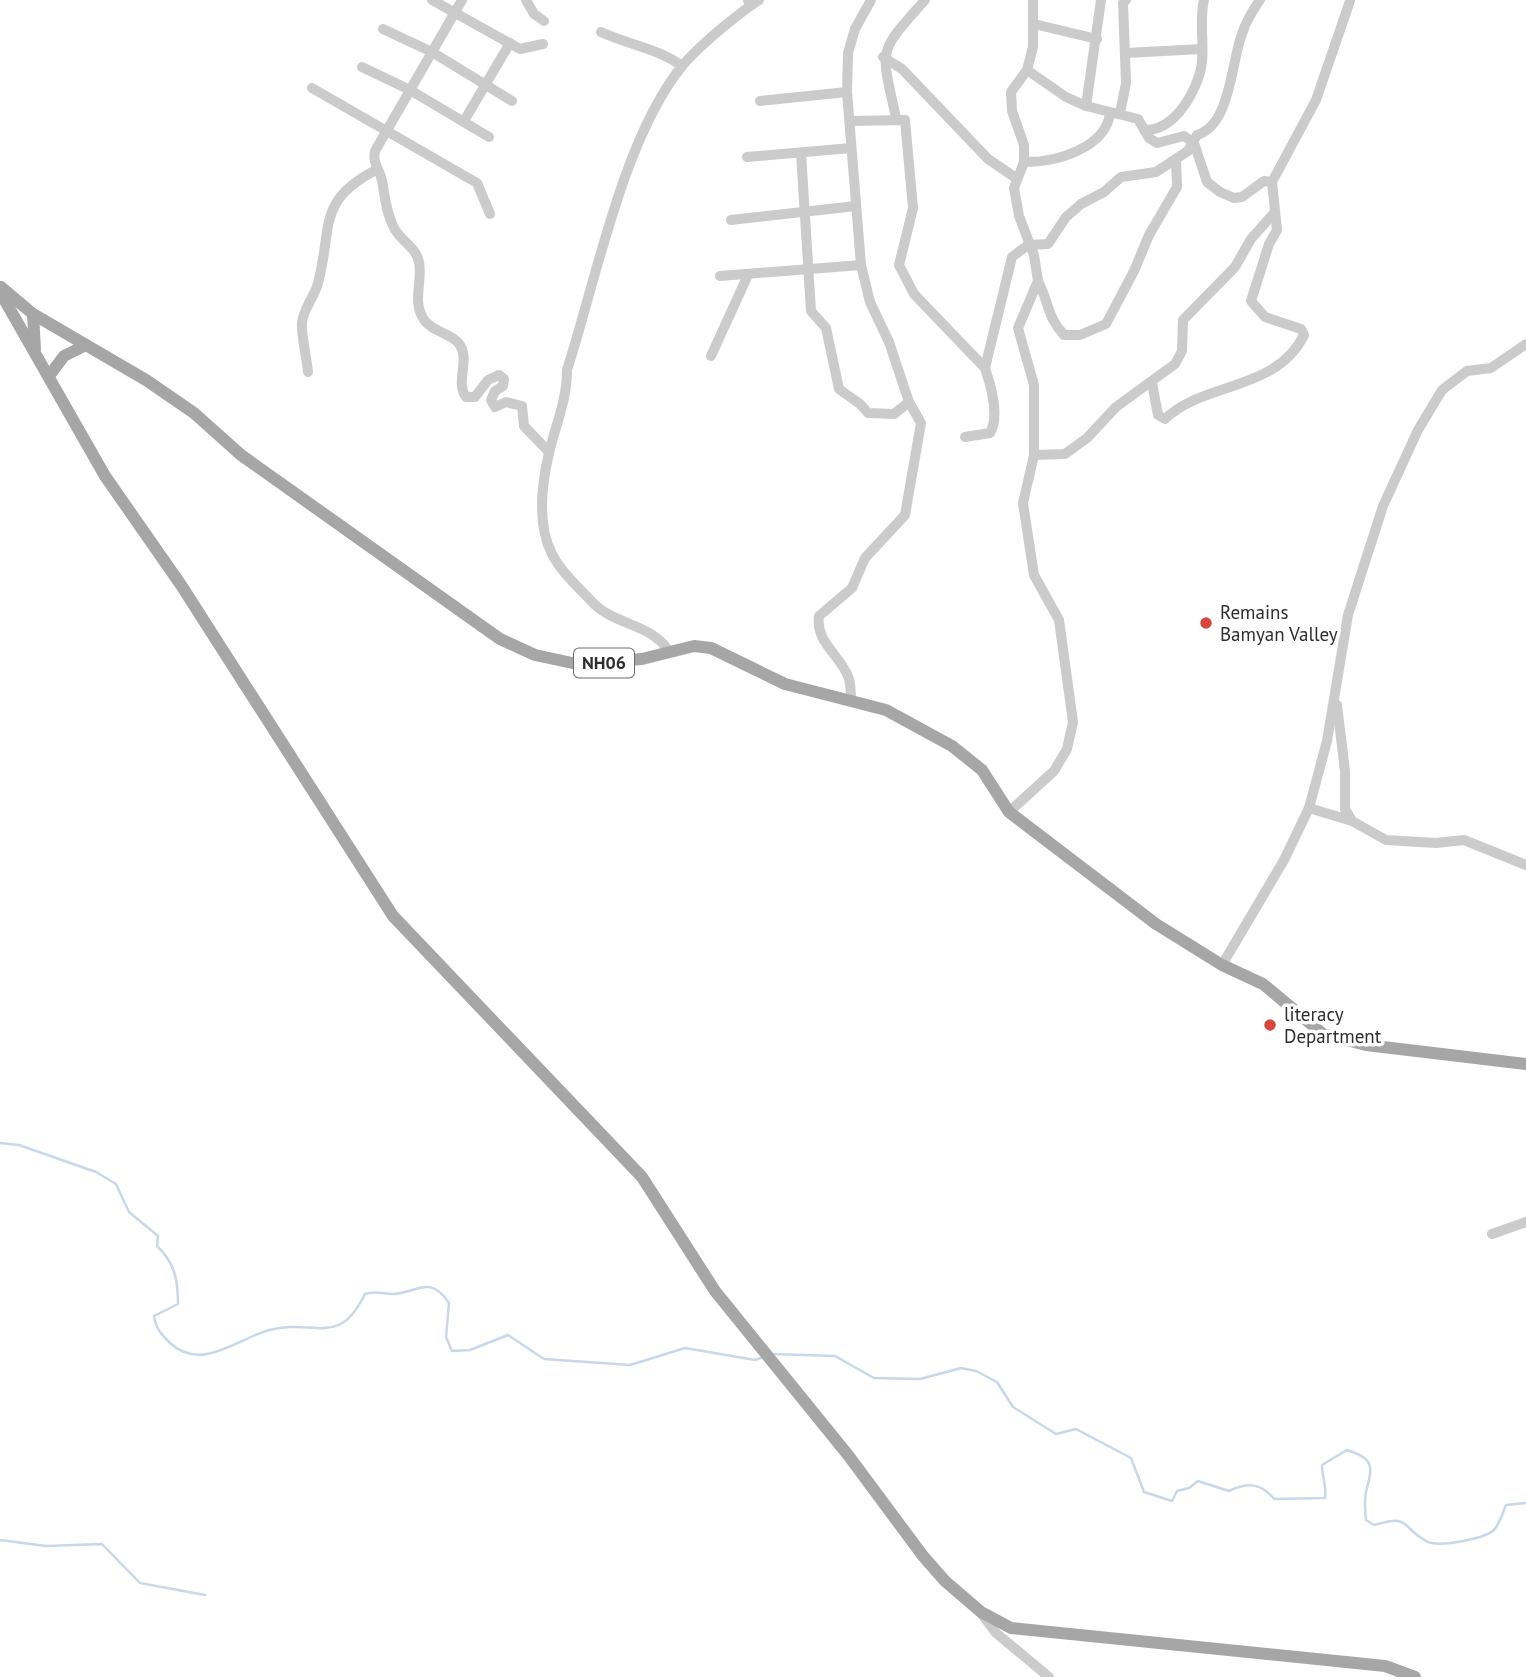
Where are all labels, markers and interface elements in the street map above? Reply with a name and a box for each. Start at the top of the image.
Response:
place label: Remains Bamyan Valley [1220,600,1338,646]
marker: Remains Bamyan Valley [1198,615,1214,631]
road number: NH06 [574,648,634,678]
place label: literacy Department [1284,1002,1382,1048]
marker: literacy Department [1262,1017,1278,1033]

